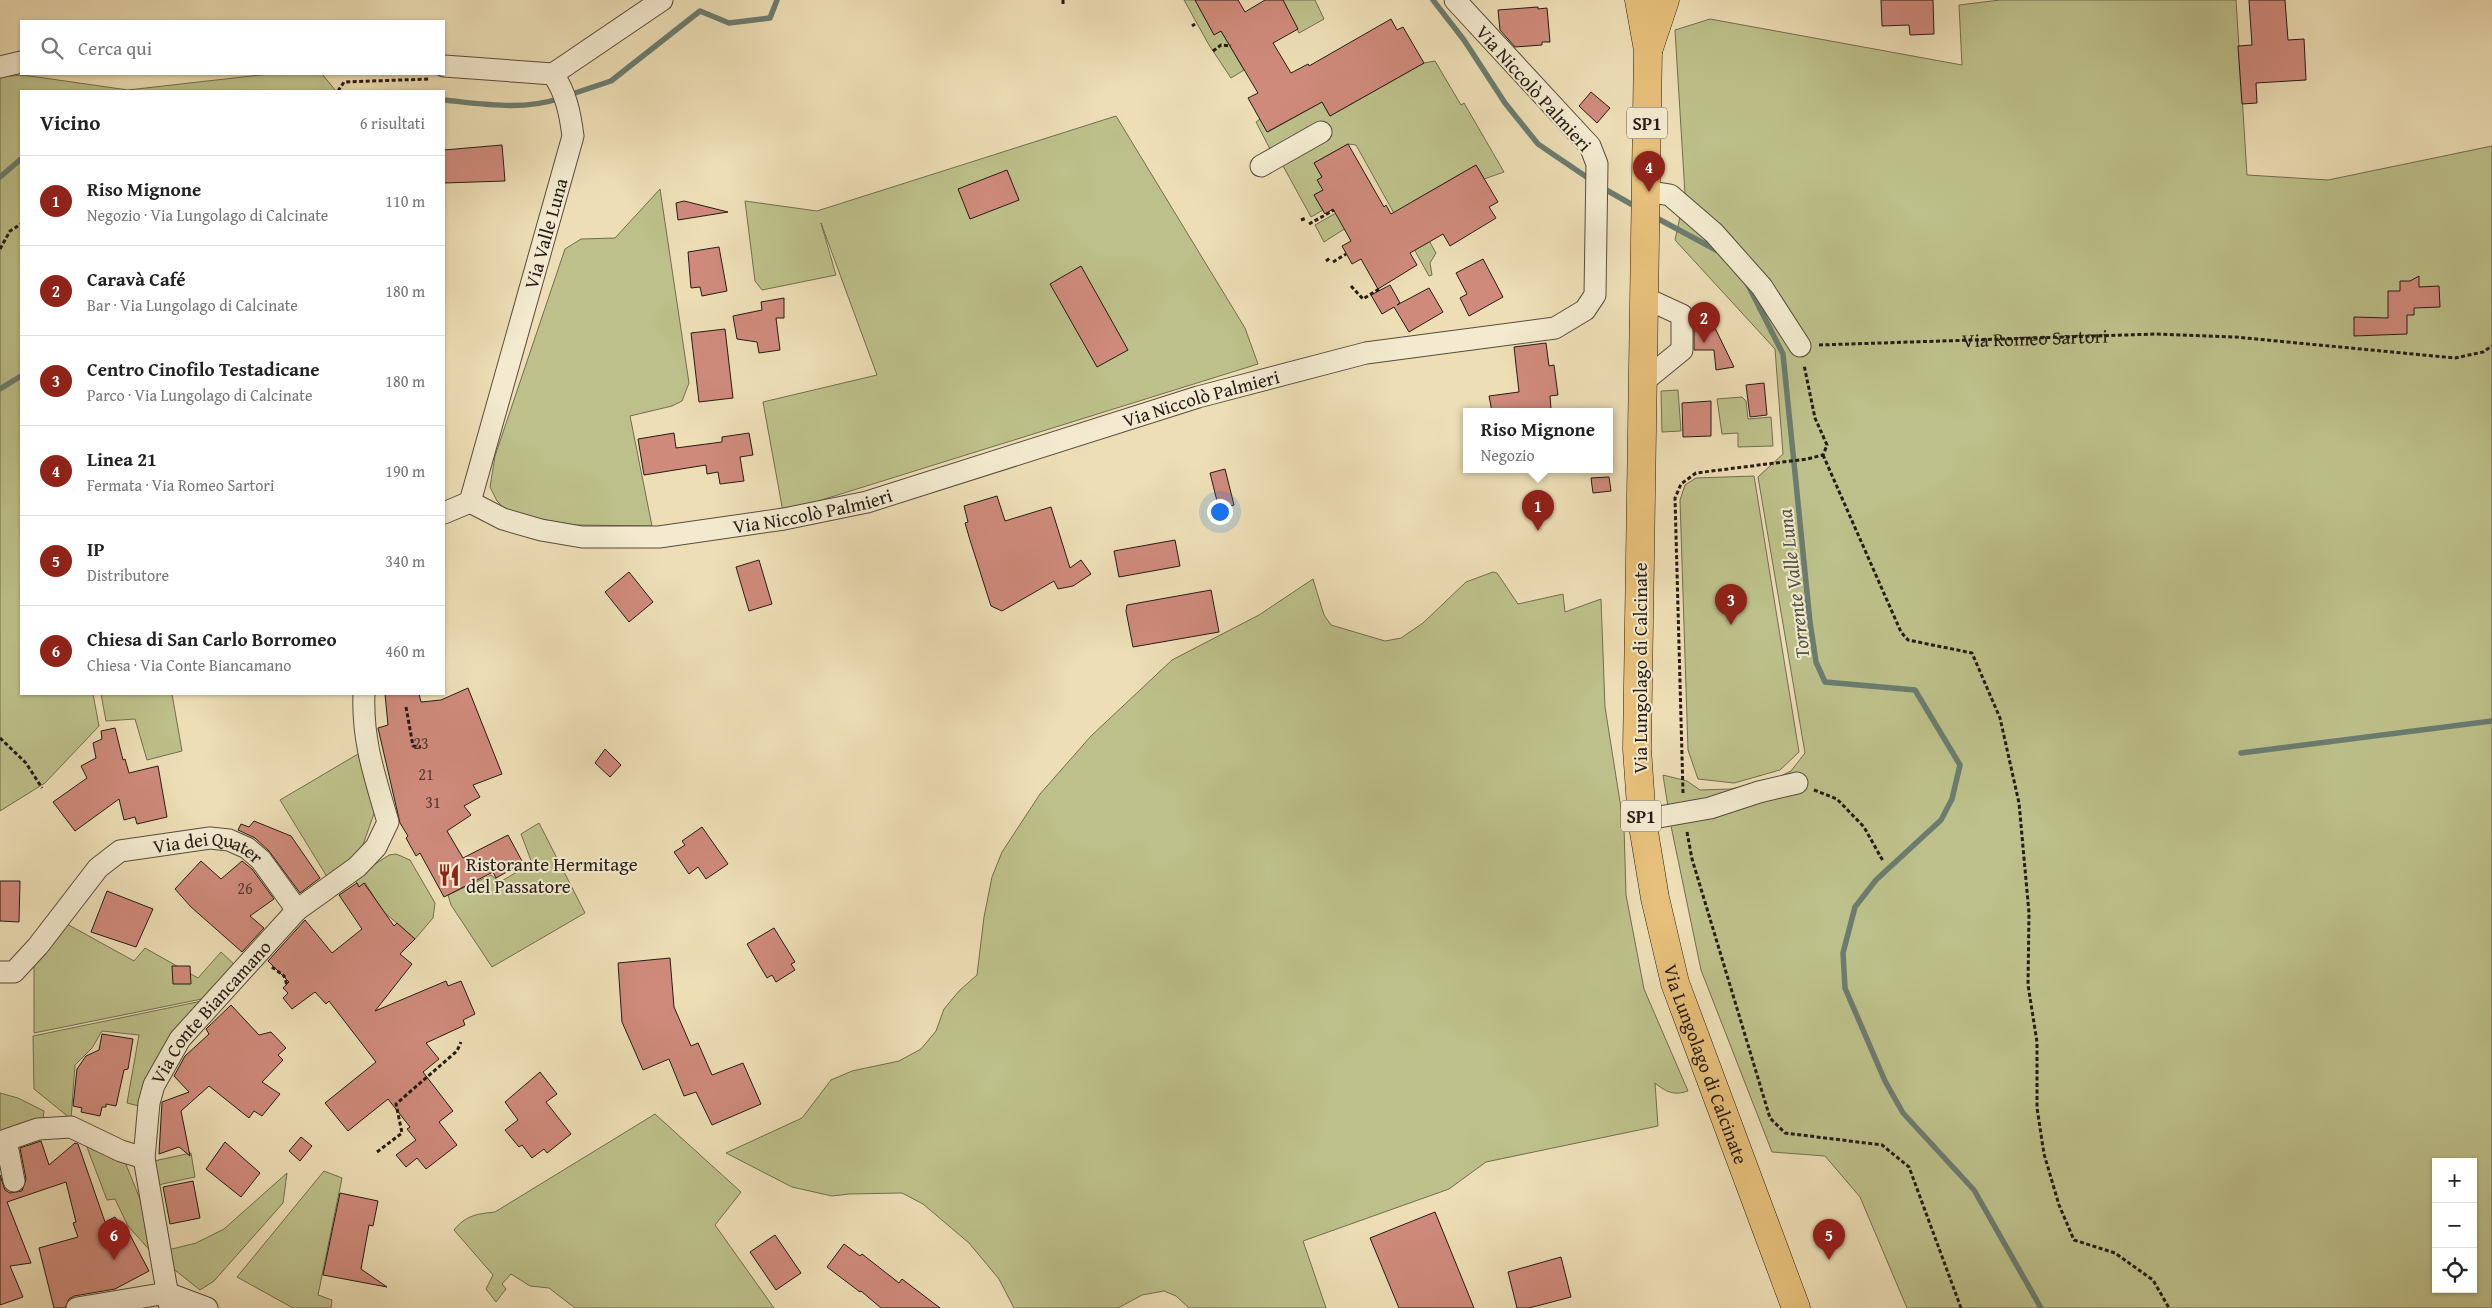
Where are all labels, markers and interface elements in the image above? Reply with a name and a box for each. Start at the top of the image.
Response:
street label: Via Niccolò Palmieri [1469,18,1599,158]
search box [20,20,445,75]
icon: search [38,34,66,62]
text: Cerca qui [78,34,152,62]
text: Vicino [40,107,100,138]
road number: SP1 [1627,108,1667,138]
text: 6 risultati [360,111,425,135]
pin: 4 [1633,151,1665,192]
text: Riso Mignone [87,175,201,203]
street label: Via Valle Luna [517,175,575,292]
text: 1 [52,189,60,213]
text: 110 m [385,189,425,213]
text: Negozio · Via Lungolago di Calcinate [87,203,328,227]
text: Caravà Café [87,265,186,293]
text: 2 [52,279,60,303]
text: 180 m [385,279,425,303]
text: Bar · Via Lungolago di Calcinate [87,293,298,317]
pin: 2 [1688,302,1720,343]
street label: Via Romeo Sartori [1962,322,2108,354]
text: Centro Cinofilo Testadicane [87,355,320,383]
street label: Via Niccolò Palmieri [1119,362,1282,434]
text: 3 [52,369,60,393]
text: 180 m [385,369,425,393]
text: Parco · Via Lungolago di Calcinate [87,383,312,407]
popup [1463,408,1613,473]
text: Riso Mignone [1481,415,1595,443]
text: Negozio [1481,443,1535,467]
text: Linea 21 [87,445,157,473]
text: 4 [52,459,60,483]
text: 190 m [385,459,425,483]
text: Fermata · Via Romeo Sartori [87,473,274,497]
street label: Via Niccolò Palmieri [731,481,896,540]
pin: 1 [1522,490,1554,531]
your location [1207,499,1233,525]
water label: Torrente Valle Luna [1769,507,1817,660]
text: IP [87,535,104,563]
text: 5 [52,549,60,573]
text: 340 m [385,549,425,573]
street label: Via Lungolago di Calcinate [1626,562,1654,774]
text: Distributore [87,563,169,587]
pin: 3 [1715,584,1747,625]
text: Chiesa di San Carlo Borromeo [87,625,337,653]
text: 6 [52,639,60,663]
text: 460 m [385,639,425,663]
text: Chiesa · Via Conte Biancamano [87,653,291,677]
house number: 23 [413,731,429,755]
house number: 21 [418,762,434,786]
house number: 31 [425,790,441,814]
road number: SP1 [1621,800,1661,831]
street label: Via dei Quater [151,824,270,870]
place label: Ristorante Hermitage del Passatore [466,850,638,900]
restaurant icon: Ristorante Hermitage del Passatore [436,862,462,888]
house number: 26 [237,876,253,900]
street label: Via Conte Biancamano [143,933,278,1089]
street label: Via Lungolago di Calcinate [1657,961,1755,1168]
map controls [2432,1158,2477,1293]
button: + [2432,1158,2477,1203]
button: − [2432,1203,2477,1248]
pin: 6 [98,1219,130,1260]
pin: 5 [1813,1219,1845,1260]
button: locate [2432,1248,2477,1293]

